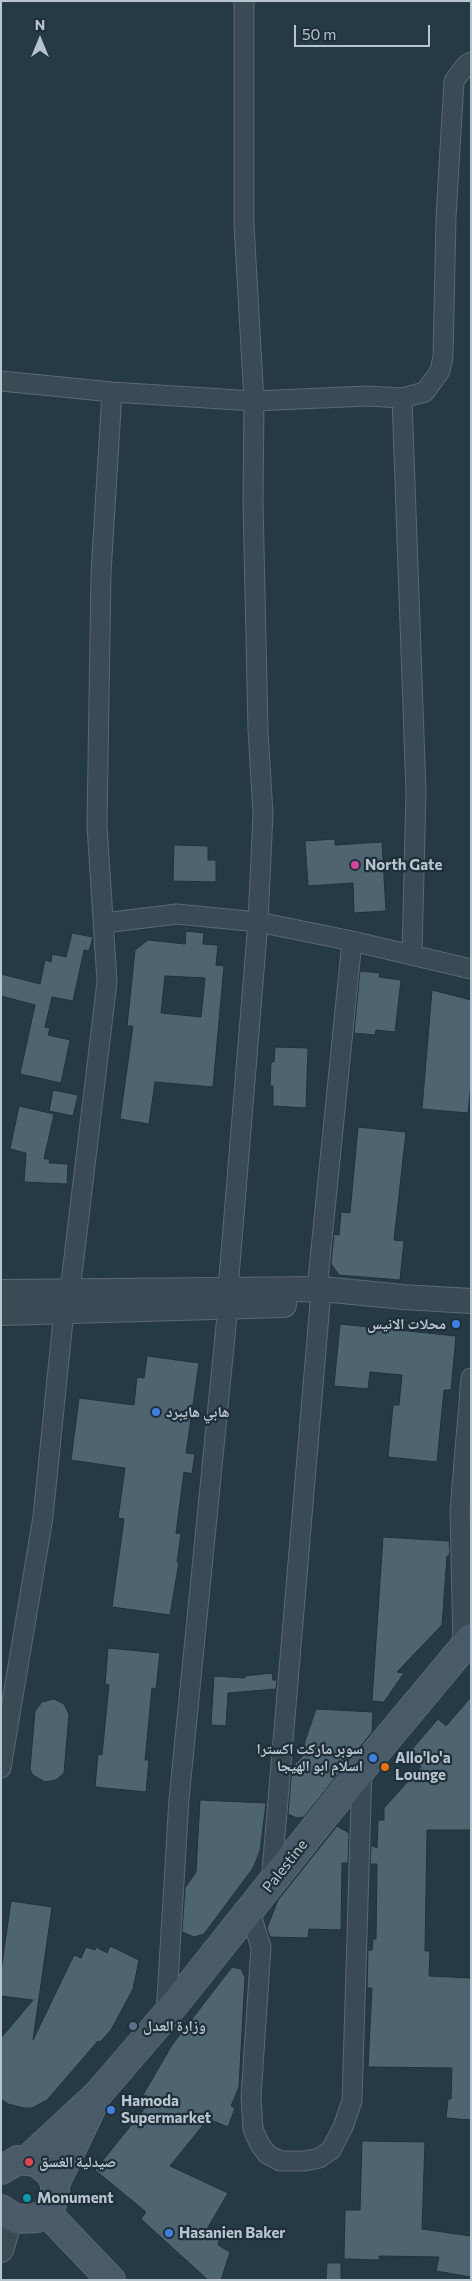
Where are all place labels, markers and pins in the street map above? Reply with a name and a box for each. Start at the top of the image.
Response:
place label: North Gate [365,856,442,874]
marker: North Gate [349,859,361,871]
place label: محلات الانيس [367,1315,446,1333]
marker: محلات الانيس [450,1318,462,1330]
place label: هابي هايبرد [166,1403,229,1421]
marker: هابي هايبرد [150,1406,162,1418]
place label: سوبر ماركت اكسترا اسلام ابو الهيجا [256,1740,363,1775]
place label: Allo'lo'a Lounge [395,1749,451,1784]
marker: سوبر ماركت اكسترا اسلام ابو الهيجا [367,1752,379,1764]
marker: Allo'lo'a Lounge [379,1761,391,1773]
place label: وزارة العدل [143,2017,206,2035]
marker: وزارة العدل [127,2020,139,2032]
place label: Hamoda Supermarket [121,2092,211,2127]
marker: Hamoda Supermarket [105,2104,117,2116]
place label: صيدلية الغسق [39,2153,116,2171]
marker: صيدلية الغسق [23,2156,35,2168]
place label: Monument [37,2189,114,2207]
marker: Monument [21,2192,33,2204]
place label: Hasanien Baker [179,2224,285,2242]
marker: Hasanien Baker [163,2227,175,2239]

